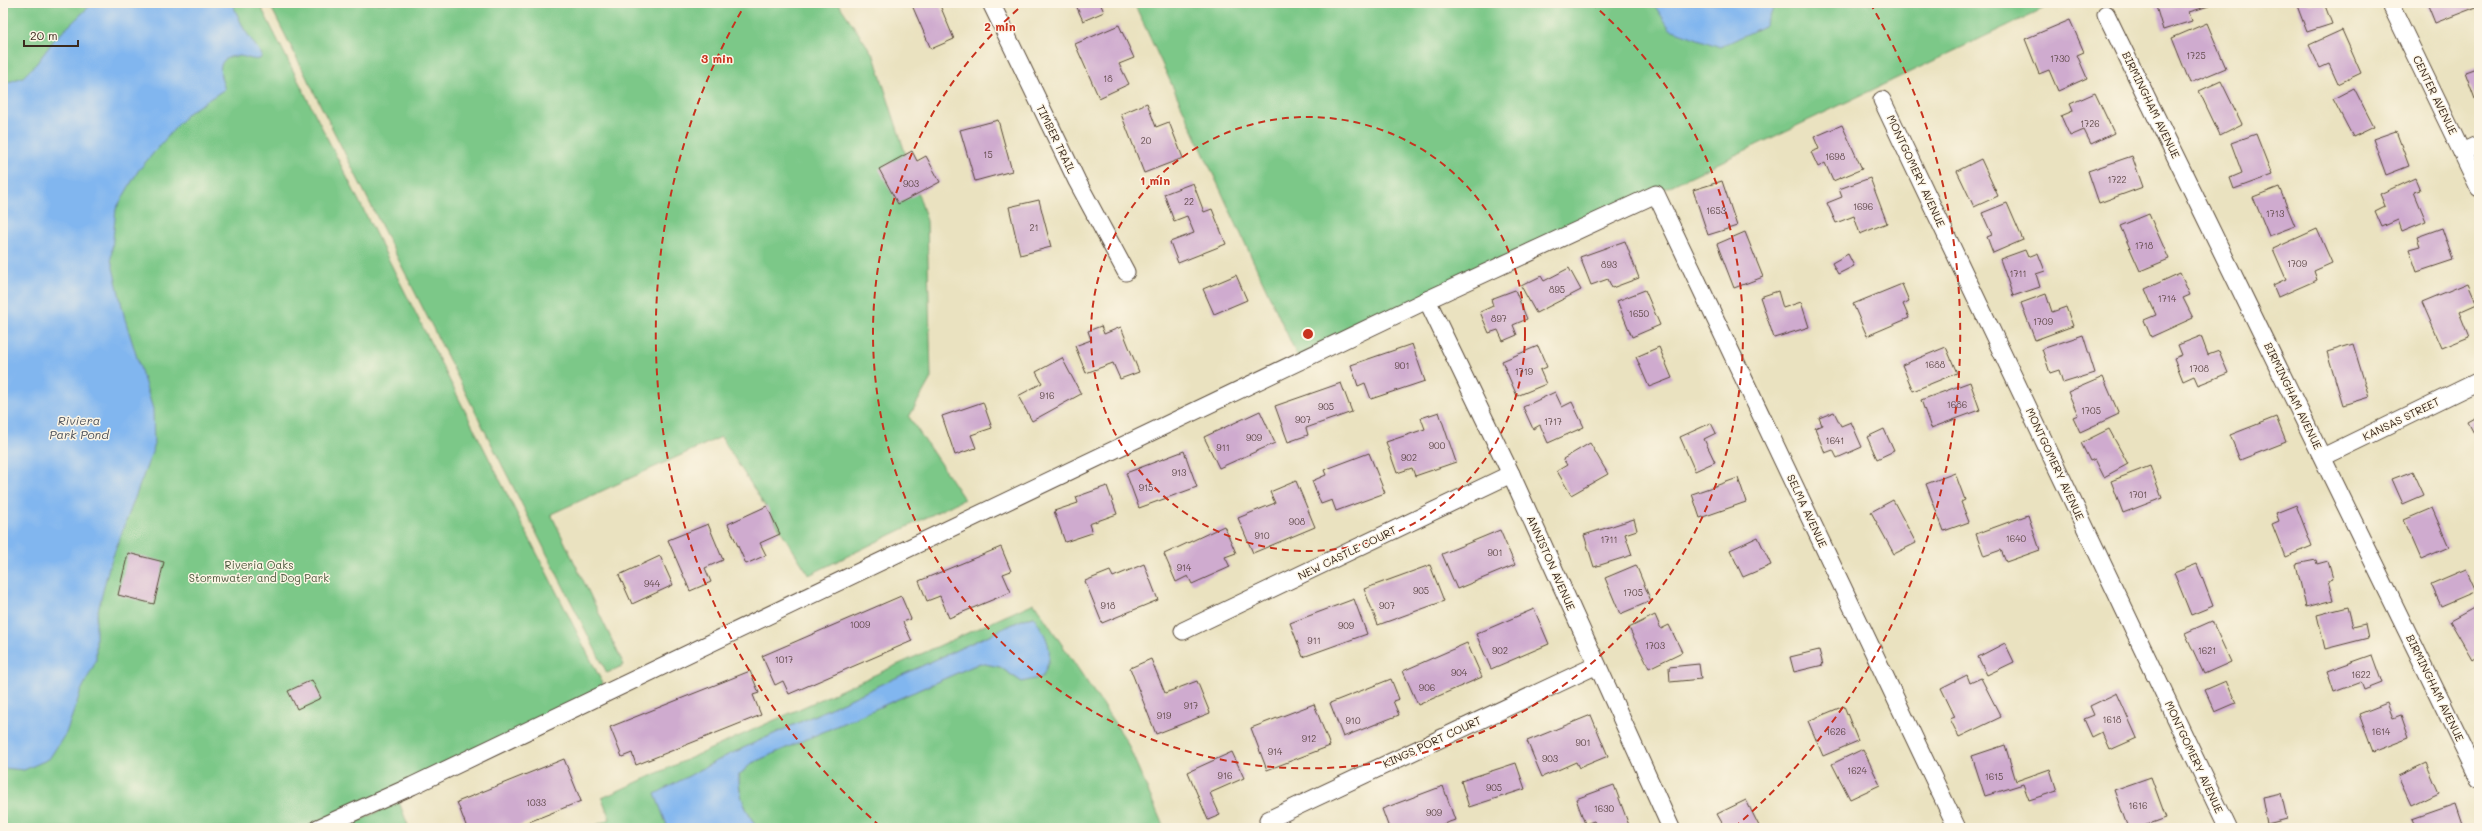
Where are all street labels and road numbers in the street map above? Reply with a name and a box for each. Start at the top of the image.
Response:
street label: BIRMINGHAM AVENUE [2119,49,2184,161]
street label: CENTER AVENUE [2410,53,2461,137]
street label: TIMBER TRAIL [1033,102,1080,176]
street label: MONTGOMERY AVENUE [1884,112,1949,229]
street label: BIRMINGHAM AVENUE [2261,340,2326,452]
street label: KANSAS STREET [2360,393,2442,444]
street label: MONTGOMERY AVENUE [2023,405,2088,522]
street label: SELMA AVENUE [1784,472,1831,550]
street label: ANNISTON AVENUE [1524,513,1579,613]
street label: NEW CASTLE COURT [1295,522,1399,583]
street label: BIRMINGHAM AVENUE [2403,632,2468,744]
street label: MONTGOMERY AVENUE [2162,698,2227,815]
street label: KINGS PORT COURT [1380,712,1483,771]

